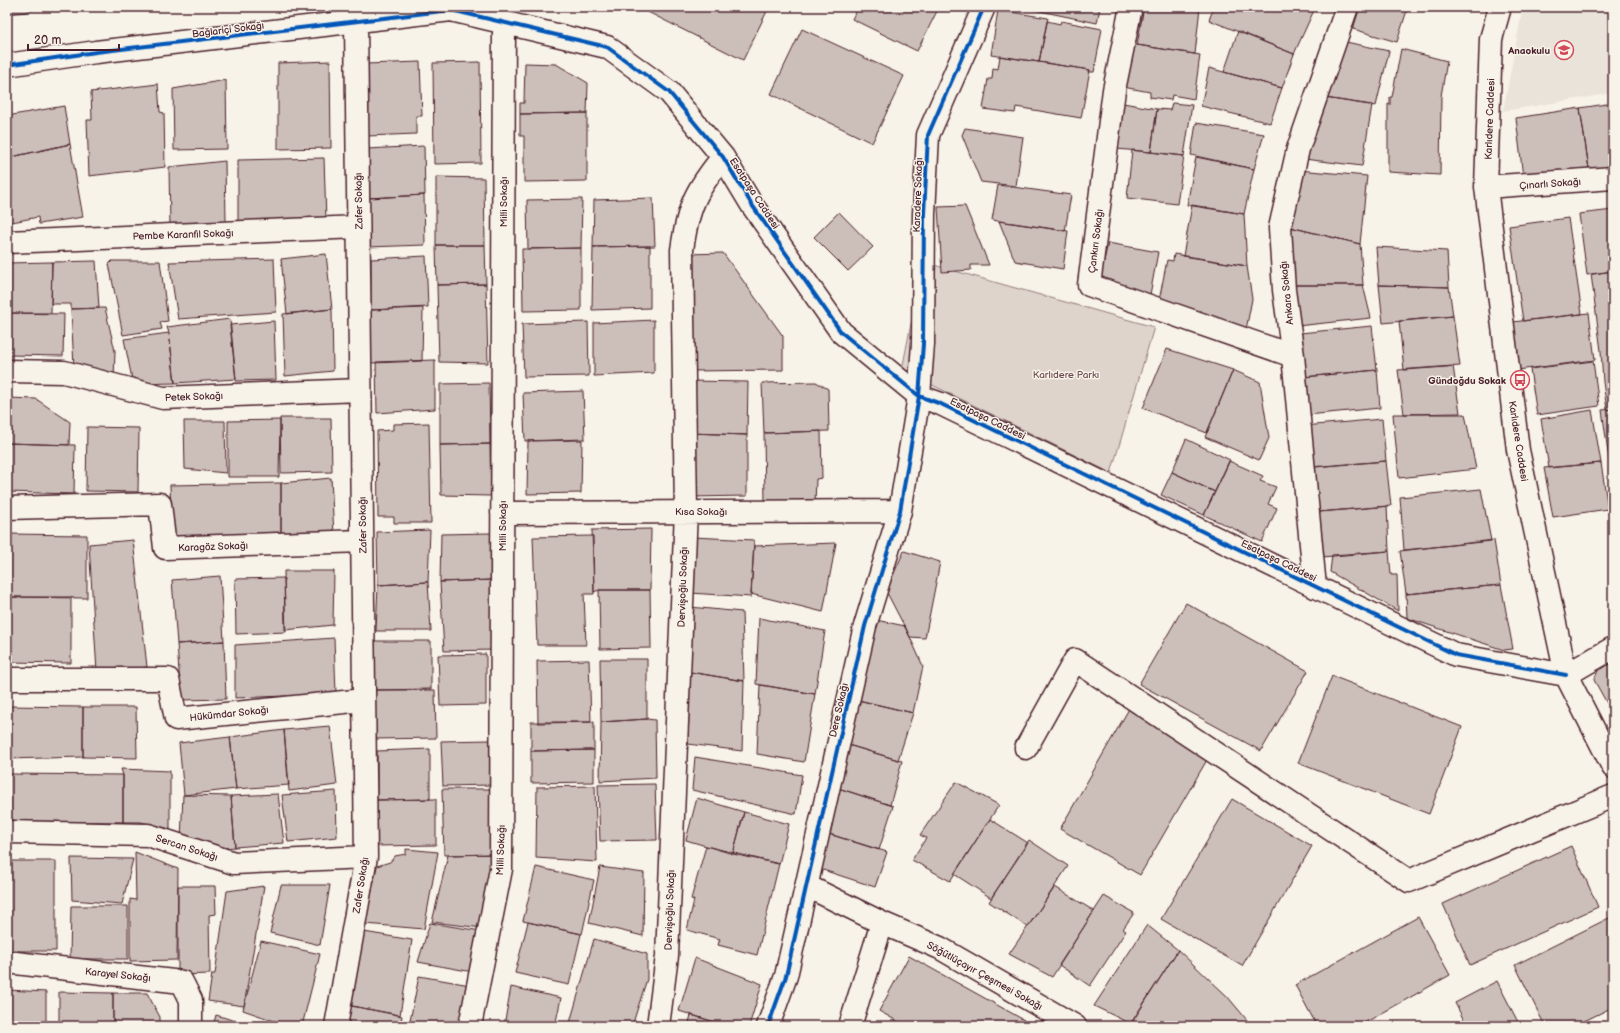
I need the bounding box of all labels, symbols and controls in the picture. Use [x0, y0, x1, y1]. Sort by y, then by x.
street label: Bağlariçi Sokağı [191, 20, 265, 40]
scale bar [28, 26, 119, 52]
text: 20 m [34, 33, 61, 48]
school or university icon: Anaokulu [1553, 39, 1575, 61]
place label: Anaokulu [1507, 45, 1550, 57]
street label: Karlıdere Caddesi [1483, 78, 1497, 160]
street label: Esatpaşa Caddesi [727, 156, 782, 231]
street label: Karadere Sokağı [911, 157, 925, 233]
street label: Zafer Sokağı [353, 172, 366, 230]
street label: Çınarlı Sokağı [1519, 176, 1581, 192]
street label: Milli Sokağı [498, 177, 510, 227]
street label: Çankırı Sokağı [1086, 208, 1106, 274]
street label: Pembe Karanfil Sokağı [132, 227, 234, 243]
street label: Ankara Sokağı [1278, 260, 1296, 325]
park label: Karlıdere Parkı [1033, 369, 1099, 381]
bus stop icon: Gündoğdu Sokak [1509, 369, 1531, 391]
place label: Gündoğdu Sokak [1428, 375, 1507, 387]
street label: Petek Sokağı [165, 390, 223, 404]
street label: Esatpaşa Caddesi [948, 395, 1027, 442]
street label: Karlıdere Caddesi [1506, 400, 1530, 482]
street label: Zafer Sokağı [357, 496, 370, 554]
street label: Milli Sokağı [497, 501, 509, 551]
street label: Kısa Sokağı [675, 506, 727, 518]
street label: Esatpaşa Caddesi [1239, 537, 1318, 584]
street label: Karagöz Sokağı [178, 540, 248, 554]
street label: Dervişoğlu Sokağı [676, 546, 690, 628]
street label: Dere Sokağı [827, 682, 851, 738]
street label: Hükümdar Sokağı [189, 704, 269, 724]
street label: Milli Sokağı [494, 825, 508, 875]
street label: Sercan Sokağı [154, 832, 219, 864]
street label: Zafer Sokağı [350, 856, 371, 915]
street label: Dervişoğlu Sokağı [663, 869, 677, 951]
street label: Söğütlüçayır Çeşmesi Sokağı [925, 939, 1044, 1013]
street label: Karayel Sokağı [84, 966, 151, 984]

